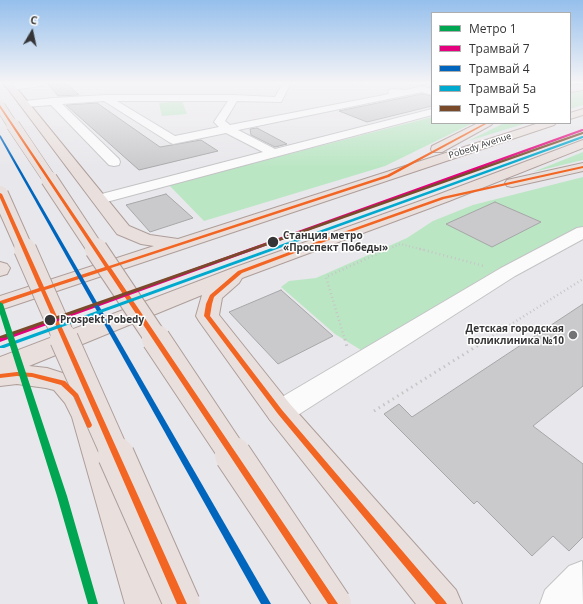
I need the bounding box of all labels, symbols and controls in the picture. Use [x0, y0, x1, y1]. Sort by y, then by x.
north arrow [12, 12, 52, 52]
text: С [29, 12, 39, 28]
legend [431, 12, 571, 124]
text: Метро 1 [469, 20, 517, 37]
text: Трамвай 7 [469, 40, 530, 57]
text: Трамвай 4 [469, 60, 530, 77]
text: Трамвай 5а [469, 80, 536, 97]
text: Трамвай 5 [469, 100, 530, 117]
street label: Pobedy Avenue [447, 131, 513, 161]
place label: Станция метро «Проспект Победы» [283, 230, 388, 254]
marker: Станция метро «Проспект Победы» [266, 235, 280, 249]
marker: Prospekt Pobedy [43, 313, 57, 327]
place label: Prospekt Pobedy [60, 314, 144, 326]
place label: Детская городская поликлиника №10 [466, 323, 564, 346]
marker: Детская городская поликлиника №10 [567, 329, 579, 341]

